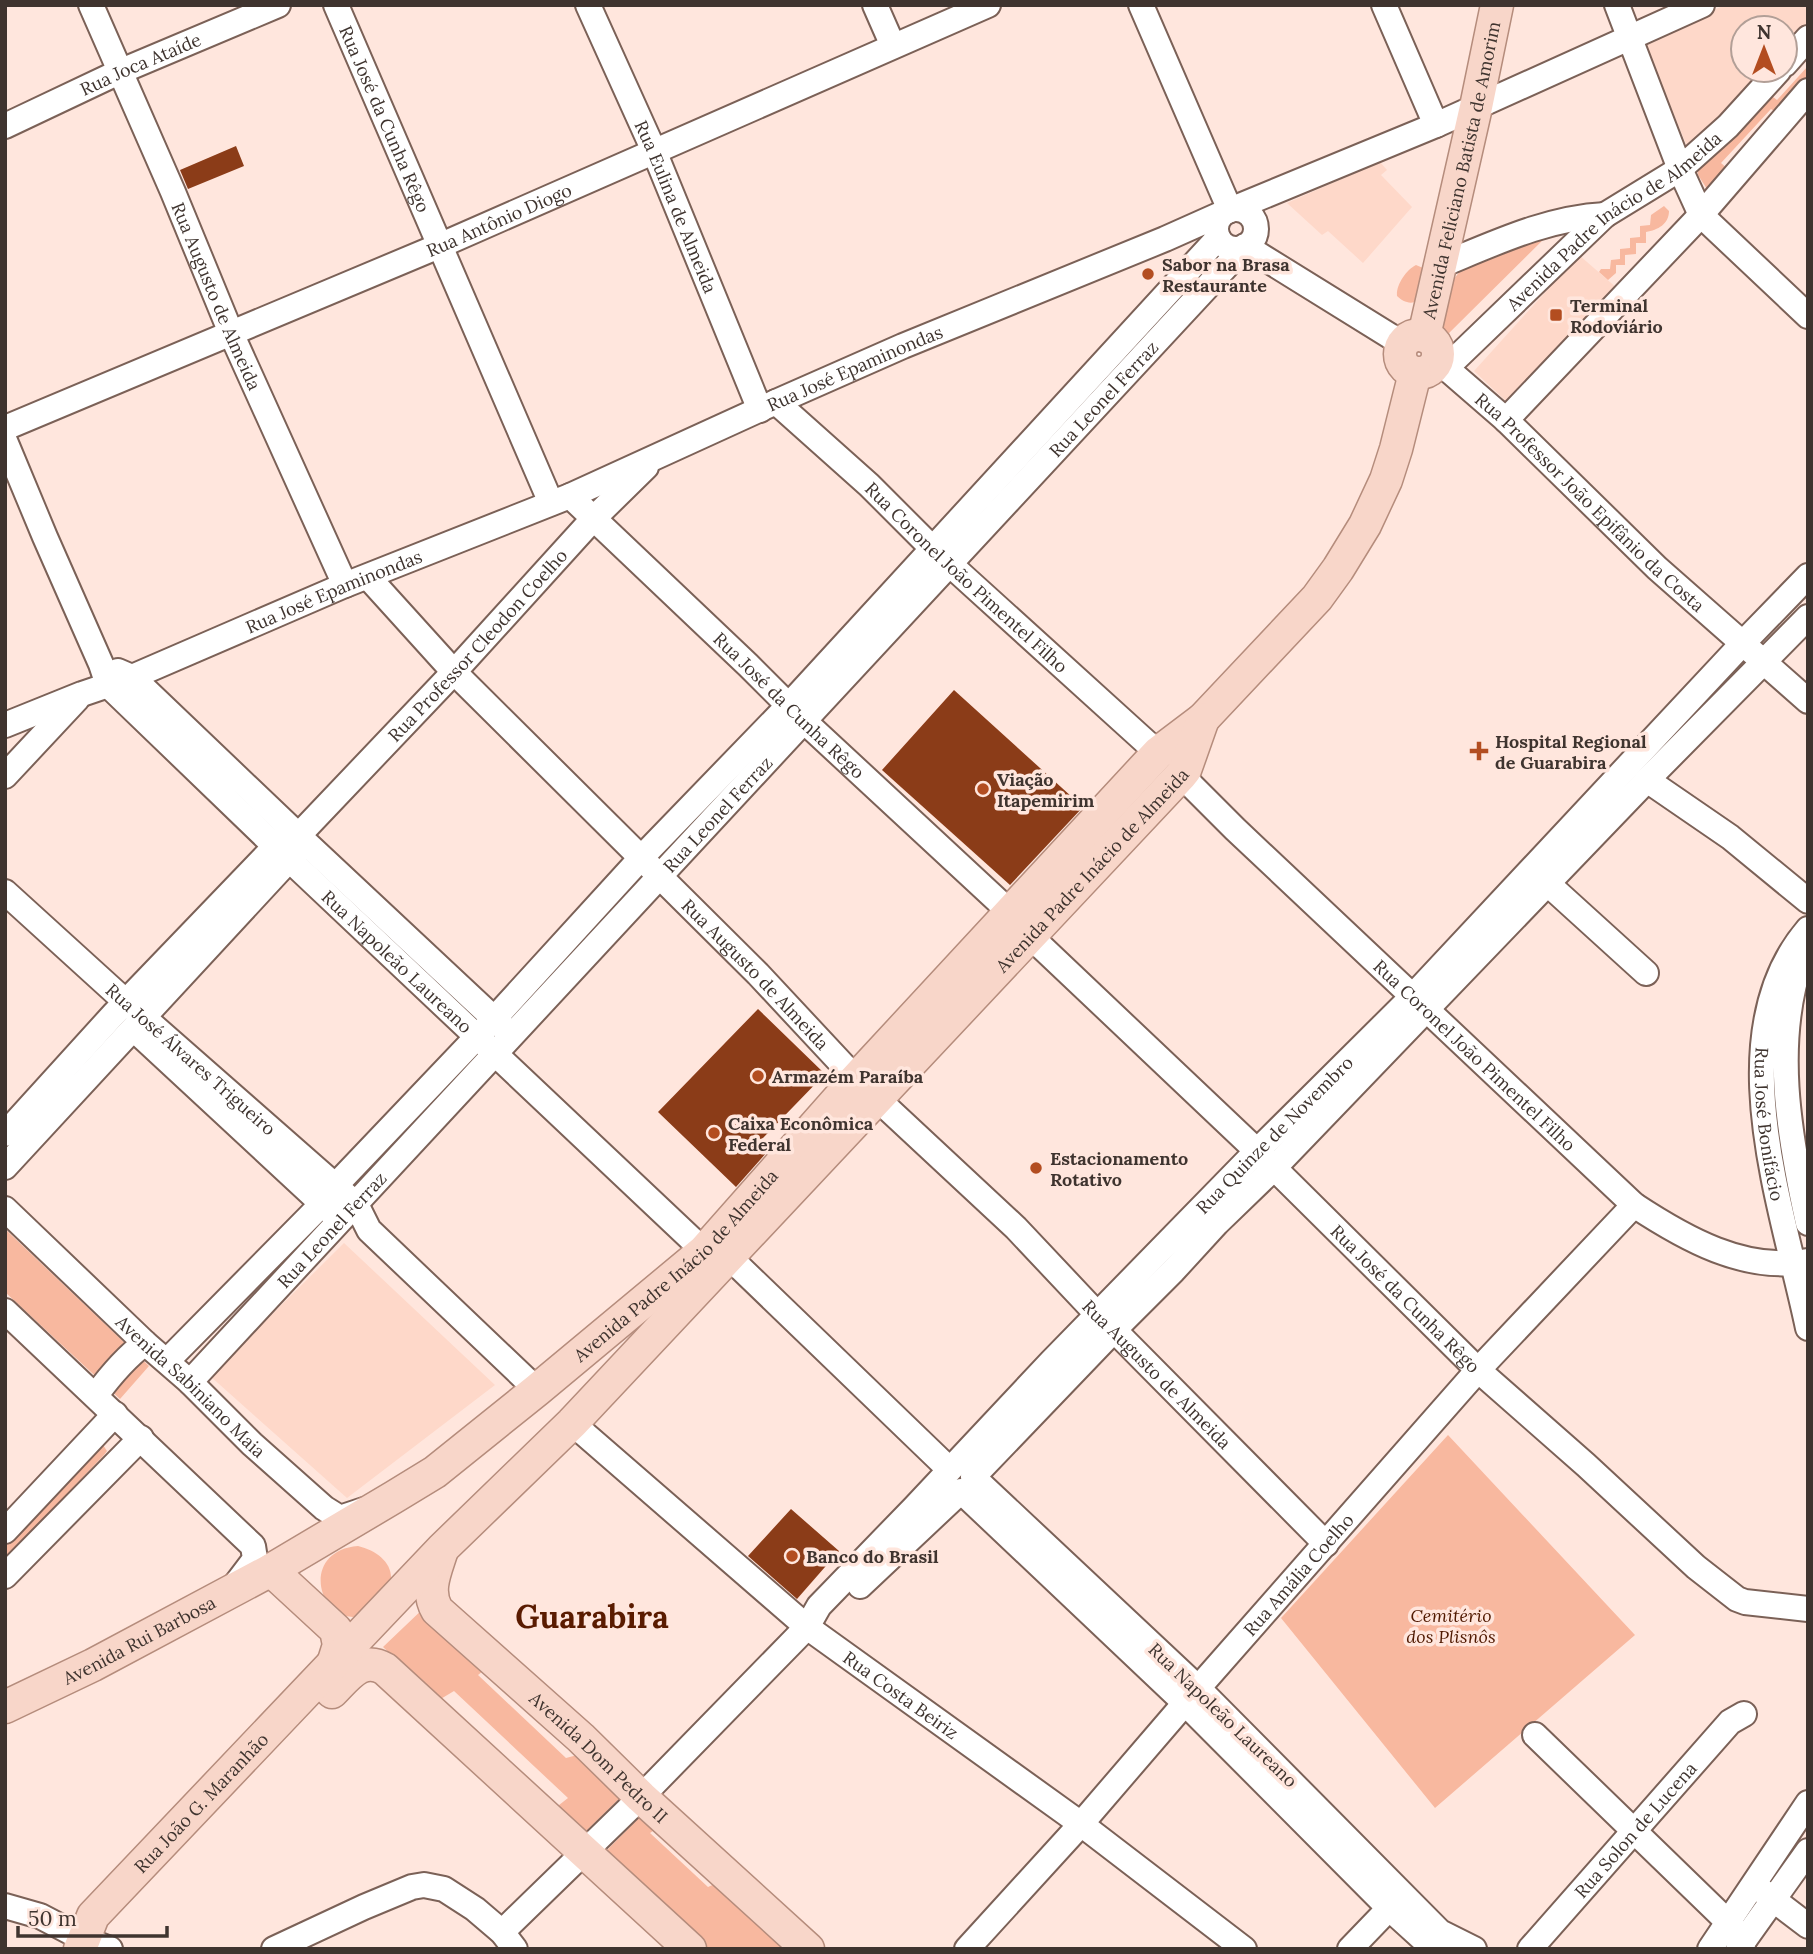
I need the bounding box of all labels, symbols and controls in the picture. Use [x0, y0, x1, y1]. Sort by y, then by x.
north arrow [1729, 14, 1799, 84]
street label: Avenida Feliciano Batista de Amorim [1417, 19, 1505, 322]
text: N [1757, 20, 1772, 44]
street label: Rua José da Cunha Rêgo [335, 22, 436, 216]
street label: Rua Joca Ataíde [76, 27, 205, 100]
street label: Rua Eulina de Almeida [630, 116, 722, 296]
street label: Avenida Padre Inácio de Almeida [1501, 126, 1726, 316]
street label: Rua Antônio Diogo [423, 178, 575, 262]
street label: Rua Augusto de Almeida [167, 199, 267, 394]
place label: Sabor na Brasa Restaurante [1162, 253, 1290, 297]
marker: Sabor na Brasa Restaurante [1140, 266, 1156, 282]
place label: Terminal Rodoviário [1570, 294, 1663, 338]
marker: Terminal Rodoviário [1548, 307, 1564, 323]
street label: Rua José Epaminondas [763, 320, 946, 416]
street label: Rua Leonel Ferraz [1044, 336, 1163, 462]
street label: Rua Professor João Epifânio da Costa [1471, 387, 1710, 616]
street label: Rua Coronel João Pimentel Filho [861, 477, 1073, 677]
street label: Rua José Epaminondas [242, 544, 425, 638]
street label: Rua Professor Cleodon Coelho [383, 544, 572, 746]
street label: Rua José da Cunha Rêgo [709, 627, 870, 783]
place label: Hospital Regional de Guarabira [1495, 730, 1647, 774]
marker: Hospital Regional de Guarabira [1469, 741, 1489, 761]
street label: Rua Leonel Ferraz [658, 751, 777, 877]
street label: Avenida Padre Inácio de Almeida [990, 763, 1194, 978]
place label: Viação Itapemirim [997, 768, 1095, 812]
marker: Viação Itapemirim [975, 781, 991, 797]
street label: Rua Napoleão Laureano [317, 885, 477, 1038]
street label: Rua Augusto de Almeida [677, 894, 834, 1054]
street label: Rua Coronel João Pimentel Filho [1369, 954, 1581, 1156]
street label: Rua José Álvares Trigueiro [101, 978, 281, 1140]
street label: Rua José Bonifácio [1750, 1047, 1789, 1203]
street label: Rua Quinze de Novembro [1191, 1051, 1358, 1218]
place label: Armazém Paraíba [772, 1065, 924, 1088]
marker: Armazém Paraíba [750, 1068, 766, 1084]
place label: Caixa Econômica Federal [728, 1112, 874, 1156]
marker: Caixa Econômica Federal [706, 1125, 722, 1141]
place label: Estacionamento Rotativo [1050, 1147, 1188, 1191]
marker: Estacionamento Rotativo [1028, 1160, 1044, 1176]
street label: Avenida Padre Inácio de Almeida [568, 1164, 782, 1367]
street label: Rua Leonel Ferraz [272, 1167, 391, 1293]
street label: Rua José da Cunha Rêgo [1326, 1219, 1485, 1377]
street label: Rua Augusto de Almeida [1078, 1294, 1237, 1454]
street label: Avenida Sabiniano Maia [111, 1310, 271, 1462]
street label: Rua Amália Coelho [1238, 1508, 1358, 1641]
place label: Banco do Brasil [806, 1545, 939, 1568]
marker: Banco do Brasil [784, 1548, 800, 1564]
street label: Avenida Rui Barbosa [58, 1590, 219, 1690]
district label: Guarabira [515, 1596, 669, 1637]
park label: Cemitério dos Plisnôs [1406, 1604, 1496, 1648]
street label: Rua Napoleão Laureano [1144, 1638, 1302, 1792]
street label: Rua Costa Beiriz [839, 1645, 963, 1744]
street label: Avenida Dom Pedro II [524, 1686, 673, 1828]
street label: Rua João G. Maranhão [129, 1728, 273, 1877]
street label: Rua Solon de Lucena [1569, 1757, 1701, 1903]
scale bar [18, 1895, 166, 1939]
text: 50 m [28, 1905, 77, 1932]

